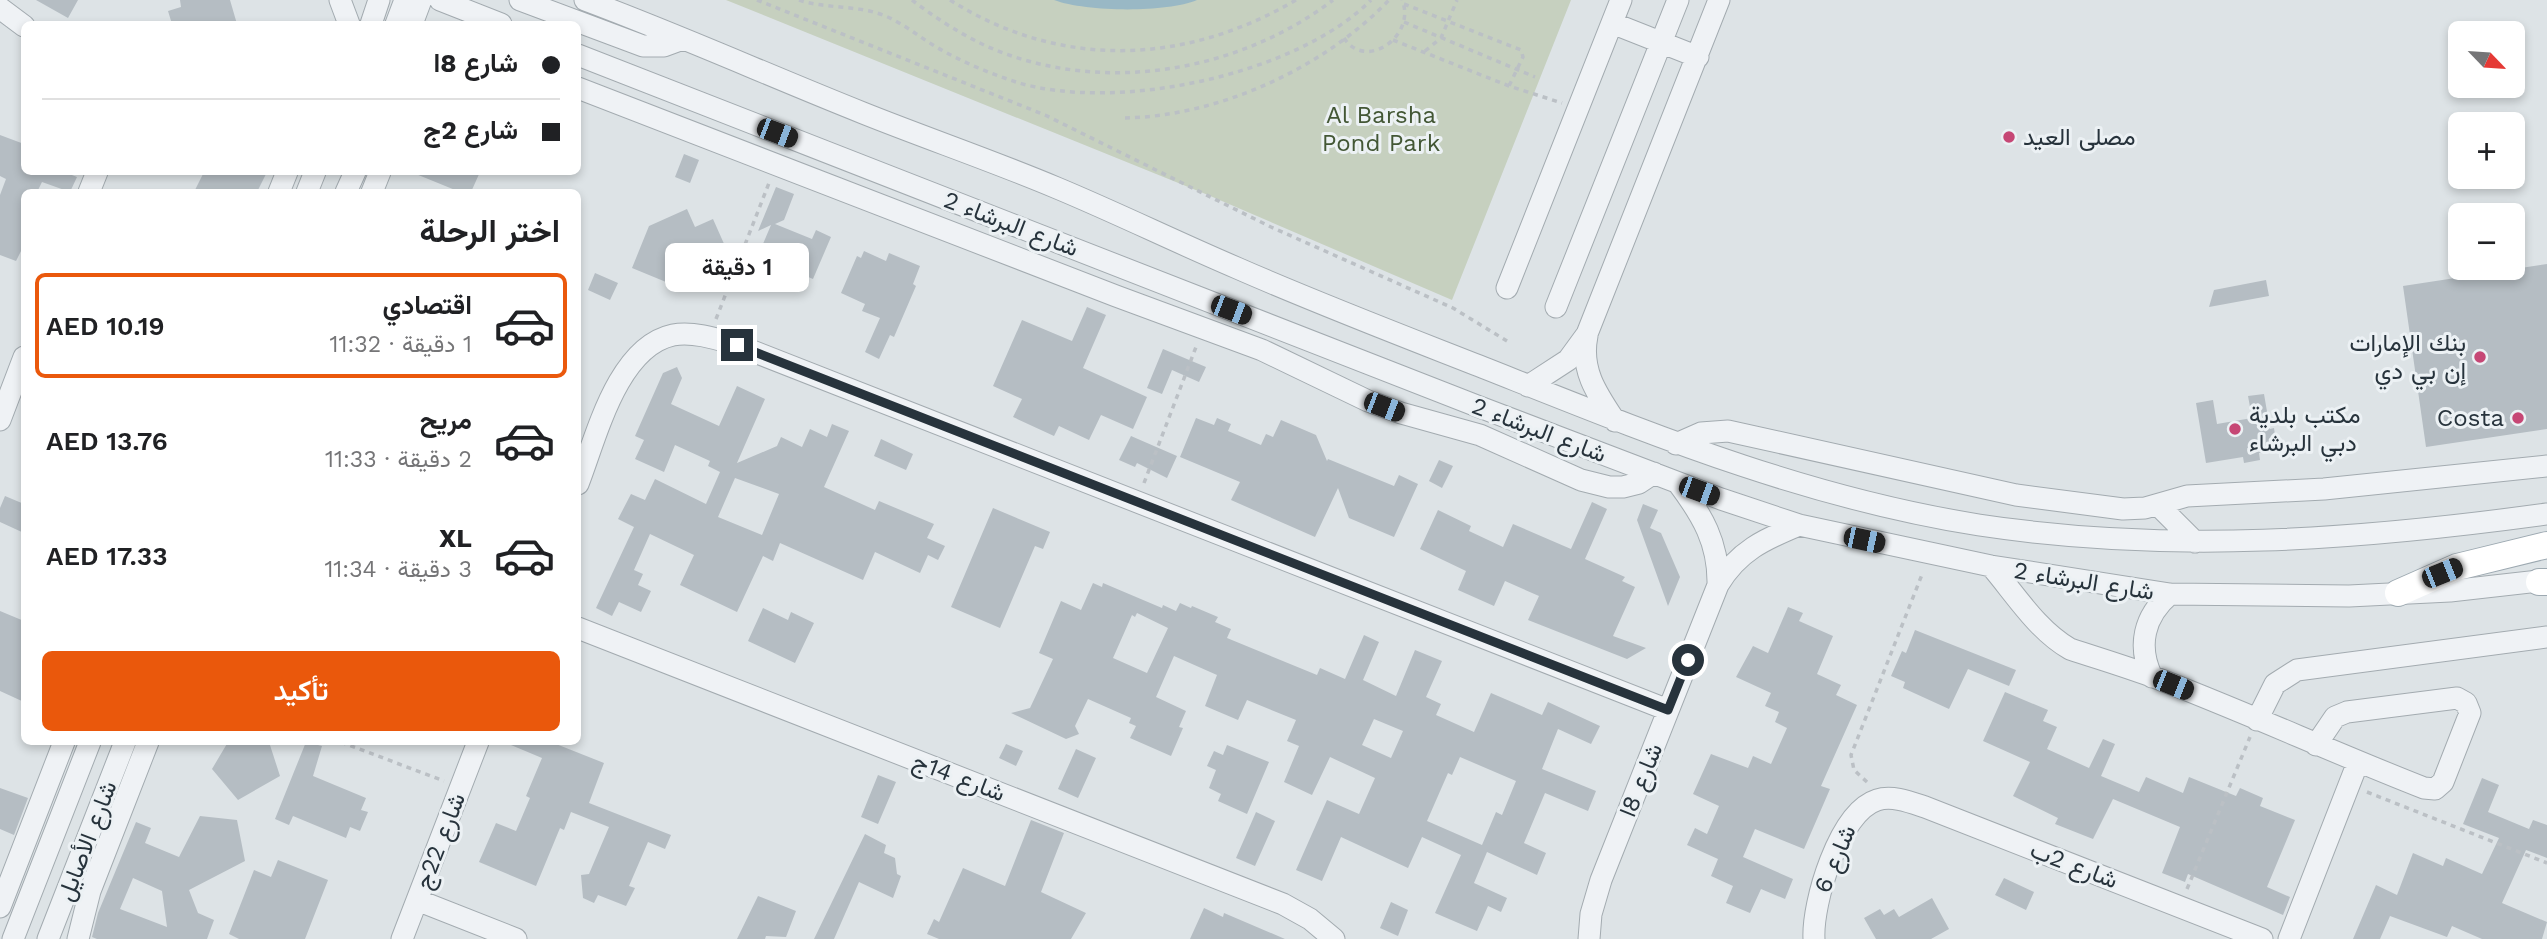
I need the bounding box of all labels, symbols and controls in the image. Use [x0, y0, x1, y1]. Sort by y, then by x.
north arrow [2448, 21, 2525, 98]
map controls [2448, 21, 2525, 280]
text: شارع 8ا [434, 48, 518, 78]
park label: Al Barsha Pond Park [1322, 101, 1441, 157]
button: + [2448, 112, 2525, 189]
text: شارع 2ج [423, 115, 518, 145]
car [754, 116, 801, 150]
place label: مصلى العيد [2023, 123, 2136, 151]
marker: مصلى العيد [2001, 129, 2017, 145]
street label: شارع البرشاء 2 [939, 186, 1082, 264]
button: − [2448, 203, 2525, 280]
text: اختر الرحلة [420, 212, 560, 250]
callout: 1 دقيقة [665, 244, 809, 292]
text: 1 دقيقة [702, 254, 772, 281]
text: اقتصادي [383, 290, 472, 320]
car [1208, 293, 1255, 327]
icon: car [493, 294, 556, 357]
text: AED 10.19 [46, 311, 165, 341]
route end [721, 329, 753, 361]
place label: بنك الإمارات إن بي دي [2349, 329, 2466, 390]
text: 1 دقيقة · 11:32 [329, 331, 472, 358]
marker: بنك الإمارات إن بي دي [2472, 349, 2488, 365]
car [1361, 390, 1408, 424]
street label: شارع البرشاء 2 [1467, 392, 1610, 470]
place label: مكتب بلدية دبي البرشاء [2249, 401, 2361, 462]
place label: Costa [2437, 404, 2504, 432]
text: مريح [420, 405, 472, 435]
icon: car [493, 409, 556, 472]
marker: Costa [2510, 410, 2526, 426]
marker: مكتب بلدية دبي البرشاء [2227, 421, 2243, 437]
text: AED 13.76 [46, 426, 168, 456]
text: 2 دقيقة · 11:33 [325, 446, 472, 473]
car [1676, 474, 1723, 508]
text: XL [439, 523, 472, 553]
icon: car [493, 524, 556, 587]
car [1842, 525, 1887, 555]
text: AED 17.33 [46, 541, 167, 571]
car [2419, 555, 2466, 591]
text: 3 دقيقة · 11:34 [324, 556, 472, 583]
street label: شارع البرشاء 2 [2011, 556, 2156, 608]
route start [1672, 644, 1704, 676]
button: تأكيد [42, 651, 560, 731]
car [2150, 667, 2197, 703]
street label: شارع 8ا [1614, 739, 1670, 822]
street label: شارع 14ج [908, 747, 1009, 809]
street label: شارع الأصايل [51, 777, 125, 906]
street label: شارع 22ج [409, 789, 473, 894]
street label: شارع 6 [1808, 821, 1864, 898]
street label: شارع 2ب [2026, 836, 2122, 896]

